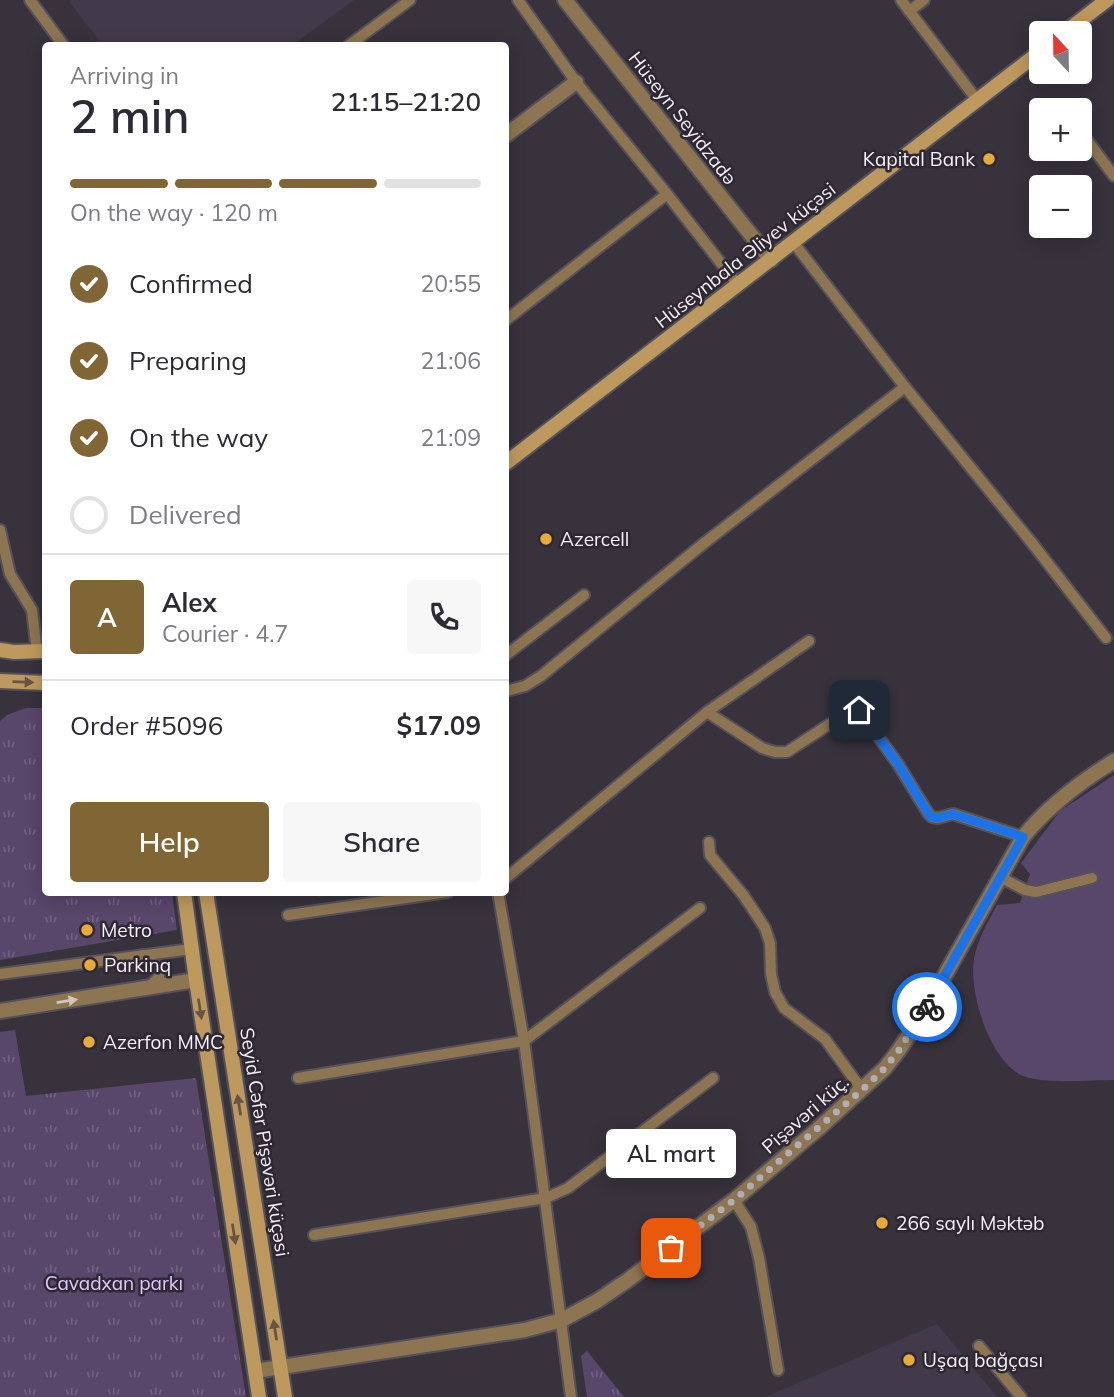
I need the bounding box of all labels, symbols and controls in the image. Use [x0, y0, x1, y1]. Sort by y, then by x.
north arrow [1029, 21, 1092, 84]
map controls [1029, 21, 1092, 238]
street label: Hüseyn Seyidzadə [624, 47, 742, 189]
text: Arriving in [70, 61, 179, 90]
text: 21:15–21:20 [331, 85, 481, 118]
text: 2 min [70, 87, 189, 145]
button: + [1029, 98, 1092, 161]
place label: Kapital Bank [863, 147, 975, 171]
marker: Kapital Bank [981, 151, 997, 167]
button: − [1029, 175, 1092, 238]
street label: Hüseynbala Əliyev küçəsi [650, 177, 840, 333]
text: On the way · 120 m [70, 198, 278, 227]
icon: check [70, 265, 108, 303]
text: Confirmed [129, 267, 253, 300]
text: 20:55 [421, 269, 481, 298]
icon: check [70, 342, 108, 380]
text: Preparing [129, 344, 247, 377]
text: 21:06 [421, 346, 481, 375]
icon: check [70, 419, 108, 457]
text: On the way [129, 421, 268, 454]
text: 21:09 [421, 423, 481, 452]
text: Delivered [129, 498, 242, 531]
place label: Azercell [560, 527, 629, 551]
marker: Azercell [538, 531, 554, 547]
button: phone [407, 580, 481, 654]
text: Alex [162, 586, 217, 619]
text: A [97, 601, 117, 634]
text: Courier · 4.7 [162, 619, 288, 648]
one-way arrow [12, 677, 34, 688]
pin [829, 680, 889, 740]
icon: home [840, 691, 878, 729]
text: Order #5096 [70, 709, 223, 742]
text: $17.09 [397, 709, 481, 742]
button: Help [70, 802, 269, 882]
button: Share [283, 802, 481, 882]
place label: Metro [101, 918, 152, 942]
marker: Metro [79, 922, 95, 938]
place label: Parkinq [104, 953, 171, 977]
marker: Parkinq [82, 957, 98, 973]
courier [892, 972, 962, 1042]
icon: bike [908, 988, 946, 1026]
one-way arrow [57, 995, 79, 1006]
one-way arrow [195, 998, 206, 1020]
street label: Seyid Cəfər Pişəvəri küçəsi [235, 1026, 295, 1258]
place label: Azerfon MMC [103, 1030, 223, 1054]
marker: Azerfon MMC [81, 1034, 97, 1050]
street label: Pişəvəri küç. [756, 1070, 854, 1158]
one-way arrow [233, 1094, 244, 1116]
callout: AL mart [606, 1129, 736, 1178]
text: AL mart [627, 1139, 715, 1168]
place label: 266 saylı Məktəb [896, 1211, 1044, 1235]
marker: 266 saylı Məktəb [874, 1215, 890, 1231]
pin [641, 1218, 701, 1278]
one-way arrow [229, 1223, 240, 1245]
icon: bag [652, 1229, 690, 1267]
park label: Cavadxan parkı [45, 1271, 183, 1295]
one-way arrow [269, 1318, 280, 1340]
place label: Uşaq bağçası [923, 1348, 1043, 1372]
marker: Uşaq bağçası [901, 1352, 917, 1368]

